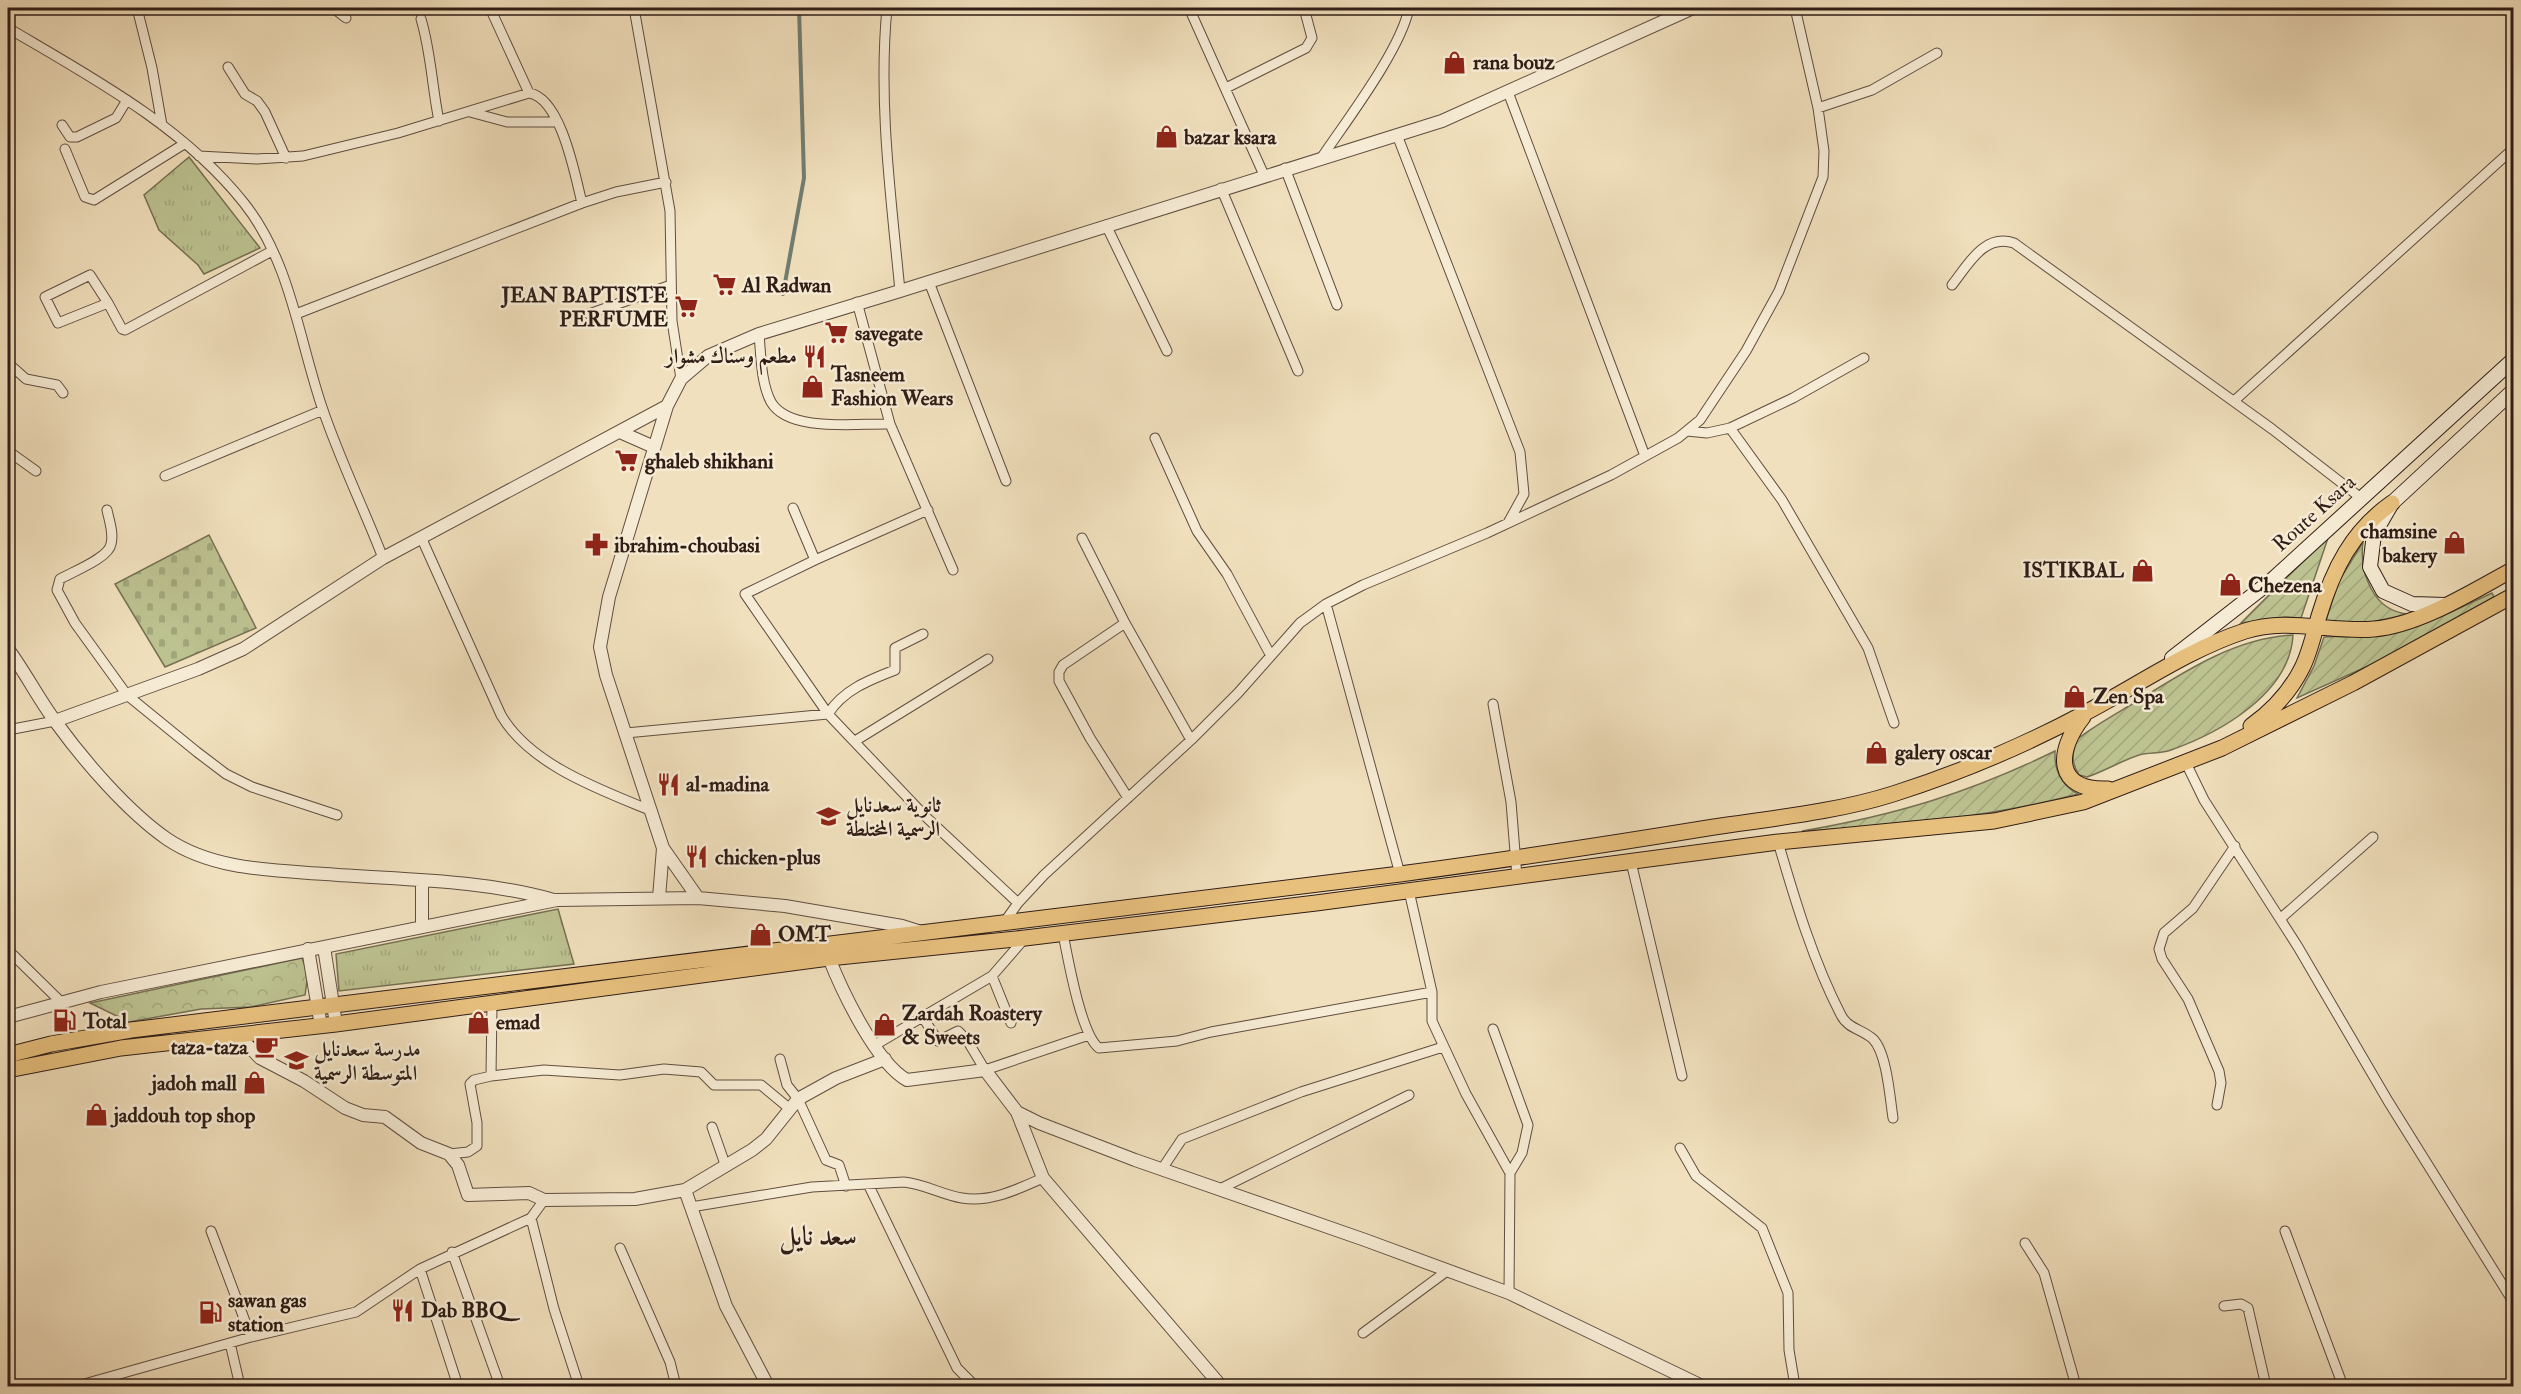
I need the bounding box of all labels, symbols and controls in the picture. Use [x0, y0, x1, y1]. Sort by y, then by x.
shop icon: rana bouz [1442, 49, 1468, 75]
place label: rana bouz [1472, 49, 1556, 76]
shop icon: bazar ksara [1153, 124, 1179, 150]
place label: bazar ksara [1183, 124, 1278, 151]
supermarket icon: Al Radwan [711, 272, 737, 298]
place label: Al Radwan [741, 272, 832, 299]
place label: JEAN BAPTISTE PERFUME [500, 282, 668, 333]
supermarket icon: JEAN BAPTISTE PERFUME [673, 294, 699, 320]
supermarket icon: savegate [824, 320, 850, 346]
place label: savegate [855, 320, 923, 347]
place label: مطعم وسناك مشوار [663, 343, 797, 375]
restaurant icon: مطعم وسناك مشوار [802, 343, 828, 369]
place label: Tasneem Fashion Wears [830, 361, 953, 412]
shop icon: Tasneem Fashion Wears [800, 373, 826, 399]
supermarket icon: ghaleb shikhani [614, 448, 640, 474]
place label: ghaleb shikhani [644, 448, 774, 475]
street label: Route Ksara [2267, 469, 2362, 558]
place label: chamsine bakery [2360, 518, 2438, 569]
shop icon: chamsine bakery [2442, 530, 2468, 556]
pharmacy icon: ibrahim-choubasi [583, 532, 609, 558]
place label: ibrahim-choubasi [613, 532, 760, 559]
place label: ISTIKBAL [2023, 557, 2125, 584]
shop icon: ISTIKBAL [2129, 557, 2155, 583]
shop icon: Chezena [2217, 572, 2243, 598]
place label: Chezena [2248, 572, 2323, 599]
shop icon: Zen Spa [2062, 683, 2088, 709]
place label: Zen Spa [2093, 683, 2165, 710]
shop icon: galery oscar [1864, 739, 1890, 765]
place label: galery oscar [1894, 739, 1993, 766]
restaurant icon: al-madina [655, 771, 681, 797]
place label: al-madina [686, 771, 771, 798]
place label: ثانوية سعدنايل الرسمية المختلطة [846, 792, 942, 843]
school or university icon: ثانوية سعدنايل الرسمية المختلطة [815, 804, 841, 830]
restaurant icon: chicken-plus [684, 844, 710, 870]
place label: chicken-plus [715, 844, 821, 871]
shop icon: OMT [747, 921, 773, 947]
place label: OMT [778, 921, 831, 948]
place label: Zardah Roastery & Sweets [902, 1000, 1043, 1051]
fuel station icon: Total [52, 1008, 78, 1034]
place label: Total [82, 1008, 127, 1035]
shop icon: emad [465, 1009, 491, 1035]
place label: emad [496, 1009, 541, 1036]
shop icon: Zardah Roastery & Sweets [871, 1012, 897, 1038]
place label: taza-taza [171, 1034, 249, 1061]
cafe icon: taza-taza [253, 1034, 279, 1060]
place label: مدرسة سعدنايل المتوسطة الرسمية [314, 1036, 421, 1087]
school or university icon: مدرسة سعدنايل المتوسطة الرسمية [283, 1048, 309, 1074]
place label: jadoh mall [148, 1070, 238, 1097]
shop icon: jadoh mall [242, 1070, 268, 1096]
shop icon: jaddouh top shop [83, 1102, 109, 1128]
place label: jaddouh top shop [110, 1102, 256, 1129]
district label: سعد نايل [779, 1220, 857, 1255]
place label: sawan gas station [228, 1287, 307, 1338]
restaurant icon: Dab BBQ [390, 1297, 416, 1323]
place label: Dab BBQ [421, 1297, 521, 1324]
fuel station icon: sawan gas station [197, 1299, 223, 1325]

